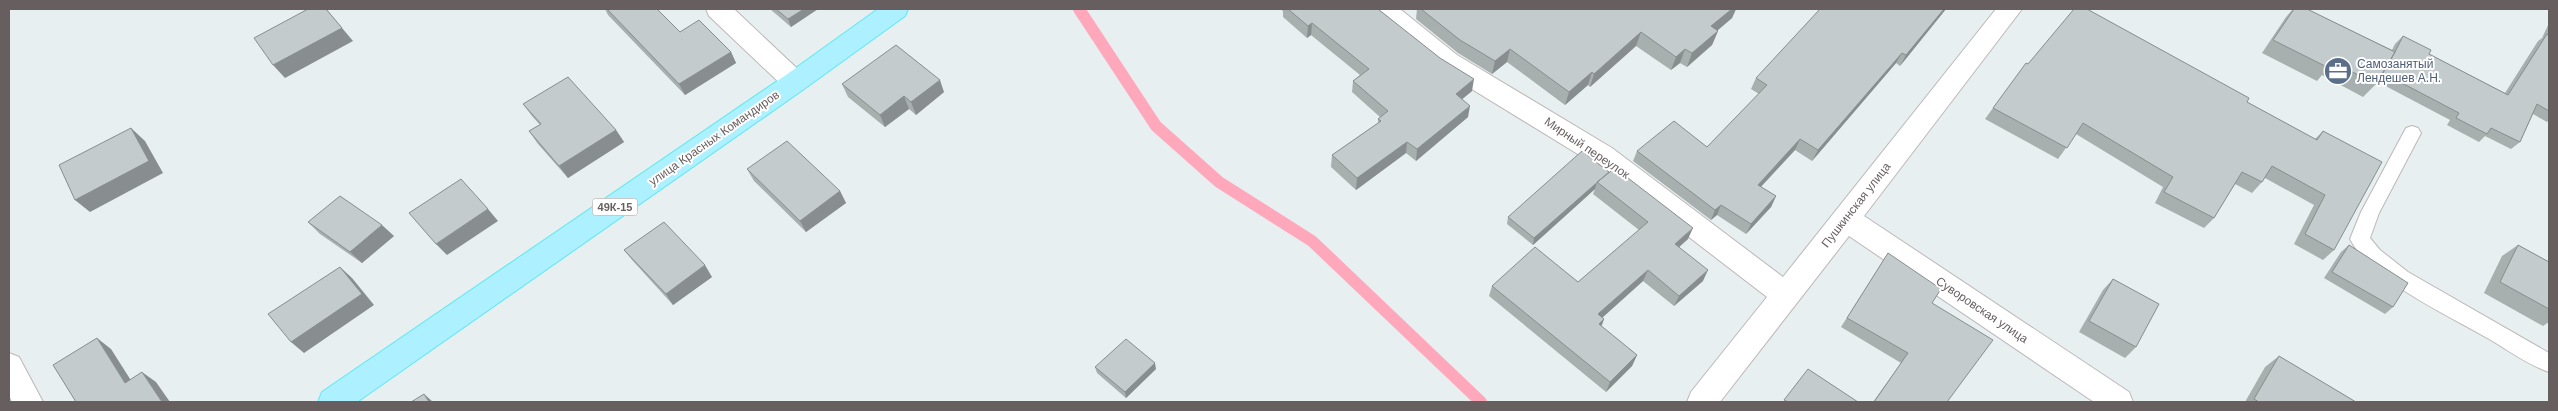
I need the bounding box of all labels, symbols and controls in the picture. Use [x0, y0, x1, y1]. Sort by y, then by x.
office icon: Самозанятый Лендешев А.Н. [2323, 56, 2353, 86]
place label: Самозанятый Лендешев А.Н. [2357, 57, 2441, 85]
street label: улица Красных Командиров [646, 88, 782, 188]
street label: Мирный переулок [1542, 114, 1633, 182]
street label: Пушкинская улица [1819, 160, 1894, 250]
road number: 49К-15 [592, 198, 638, 216]
street label: Суворовская улица [1933, 274, 2031, 346]

